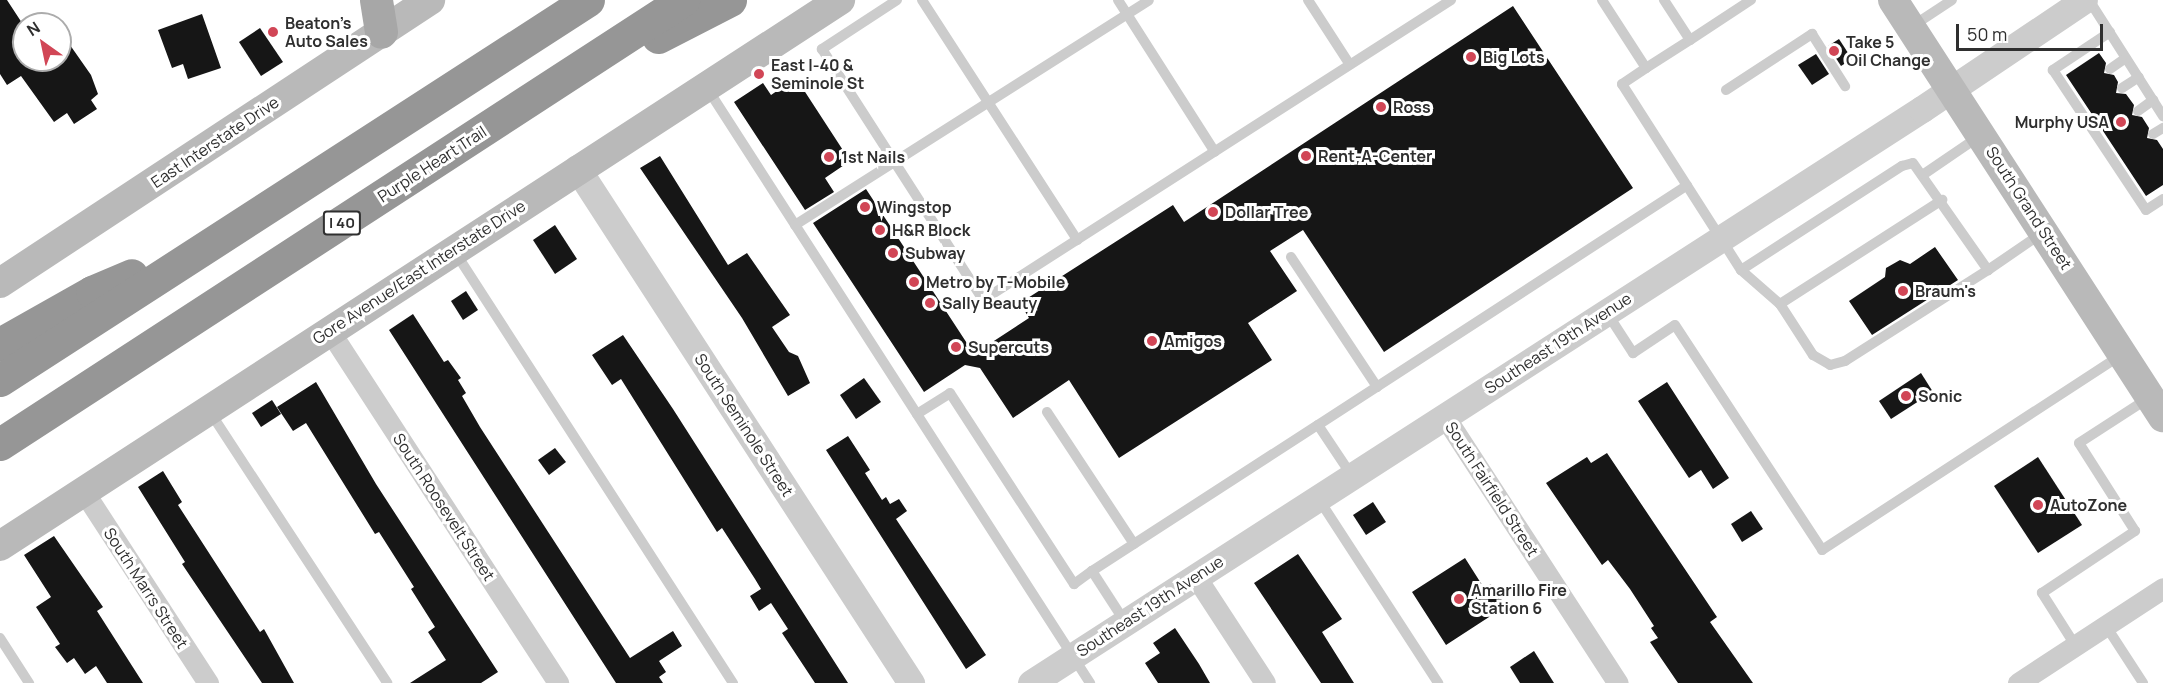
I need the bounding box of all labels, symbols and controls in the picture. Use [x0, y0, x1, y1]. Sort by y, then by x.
north arrow [12, 12, 72, 72]
scale bar [1959, 12, 2106, 50]
place label: Beaton’s Auto Sales [285, 13, 368, 51]
text: N [22, 16, 44, 41]
text: 50 m [1967, 22, 2007, 46]
marker: Beaton’s Auto Sales [266, 25, 280, 39]
place label: Take 5 Oil Change [1846, 32, 1931, 70]
marker: Take 5 Oil Change [1827, 44, 1841, 58]
place label: Big Lots [1483, 47, 1545, 67]
marker: Big Lots [1464, 50, 1478, 64]
place label: East I-40 & Seminole St [771, 55, 864, 93]
marker: East I-40 & Seminole St [752, 67, 766, 81]
street label: East Interstate Drive [148, 92, 282, 192]
place label: Ross [1393, 97, 1431, 117]
marker: Ross [1374, 100, 1388, 114]
place label: Murphy USA [2015, 112, 2109, 132]
marker: Murphy USA [2114, 115, 2128, 129]
street label: Purple Heart Trail [374, 122, 490, 206]
street label: South Grand Street [1982, 143, 2076, 273]
place label: Rent-A-Center [1318, 146, 1432, 166]
place label: 1st Nails [841, 147, 905, 167]
marker: Rent-A-Center [1299, 149, 1313, 163]
marker: 1st Nails [822, 150, 836, 164]
street label: Gore Avenue/East Interstate Drive [309, 196, 529, 348]
place label: Wingstop [877, 197, 952, 217]
marker: Wingstop [858, 200, 872, 214]
place label: Dollar Tree [1225, 202, 1308, 222]
marker: Dollar Tree [1206, 205, 1220, 219]
road number: I 40 [322, 211, 362, 235]
place label: H&R Block [892, 220, 970, 240]
marker: H&R Block [873, 223, 887, 237]
place label: Subway [905, 243, 965, 263]
marker: Subway [886, 246, 900, 260]
place label: Metro by T-Mobile [926, 272, 1065, 292]
marker: Metro by T-Mobile [907, 275, 921, 289]
place label: Braum's [1915, 281, 1976, 301]
marker: Braum's [1896, 284, 1910, 298]
street label: Southeast 19th Avenue [1481, 288, 1635, 398]
place label: Sally Beauty [942, 293, 1037, 313]
marker: Sally Beauty [923, 296, 937, 310]
place label: Amigos [1164, 331, 1222, 351]
marker: Amigos [1145, 334, 1159, 348]
place label: Supercuts [968, 337, 1049, 357]
marker: Supercuts [949, 340, 963, 354]
street label: South Seminole Street [691, 350, 797, 500]
place label: Sonic [1918, 386, 1962, 406]
marker: Sonic [1899, 389, 1913, 403]
street label: South Fairfield Street [1441, 418, 1543, 560]
street label: South Roosevelt Street [389, 430, 499, 584]
place label: AutoZone [2050, 495, 2127, 515]
marker: AutoZone [2031, 498, 2045, 512]
street label: South Marrs Street [100, 524, 192, 652]
street label: Southeast 19th Avenue [1073, 551, 1227, 661]
place label: Amarillo Fire Station 6 [1471, 580, 1567, 618]
marker: Amarillo Fire Station 6 [1452, 592, 1466, 606]

